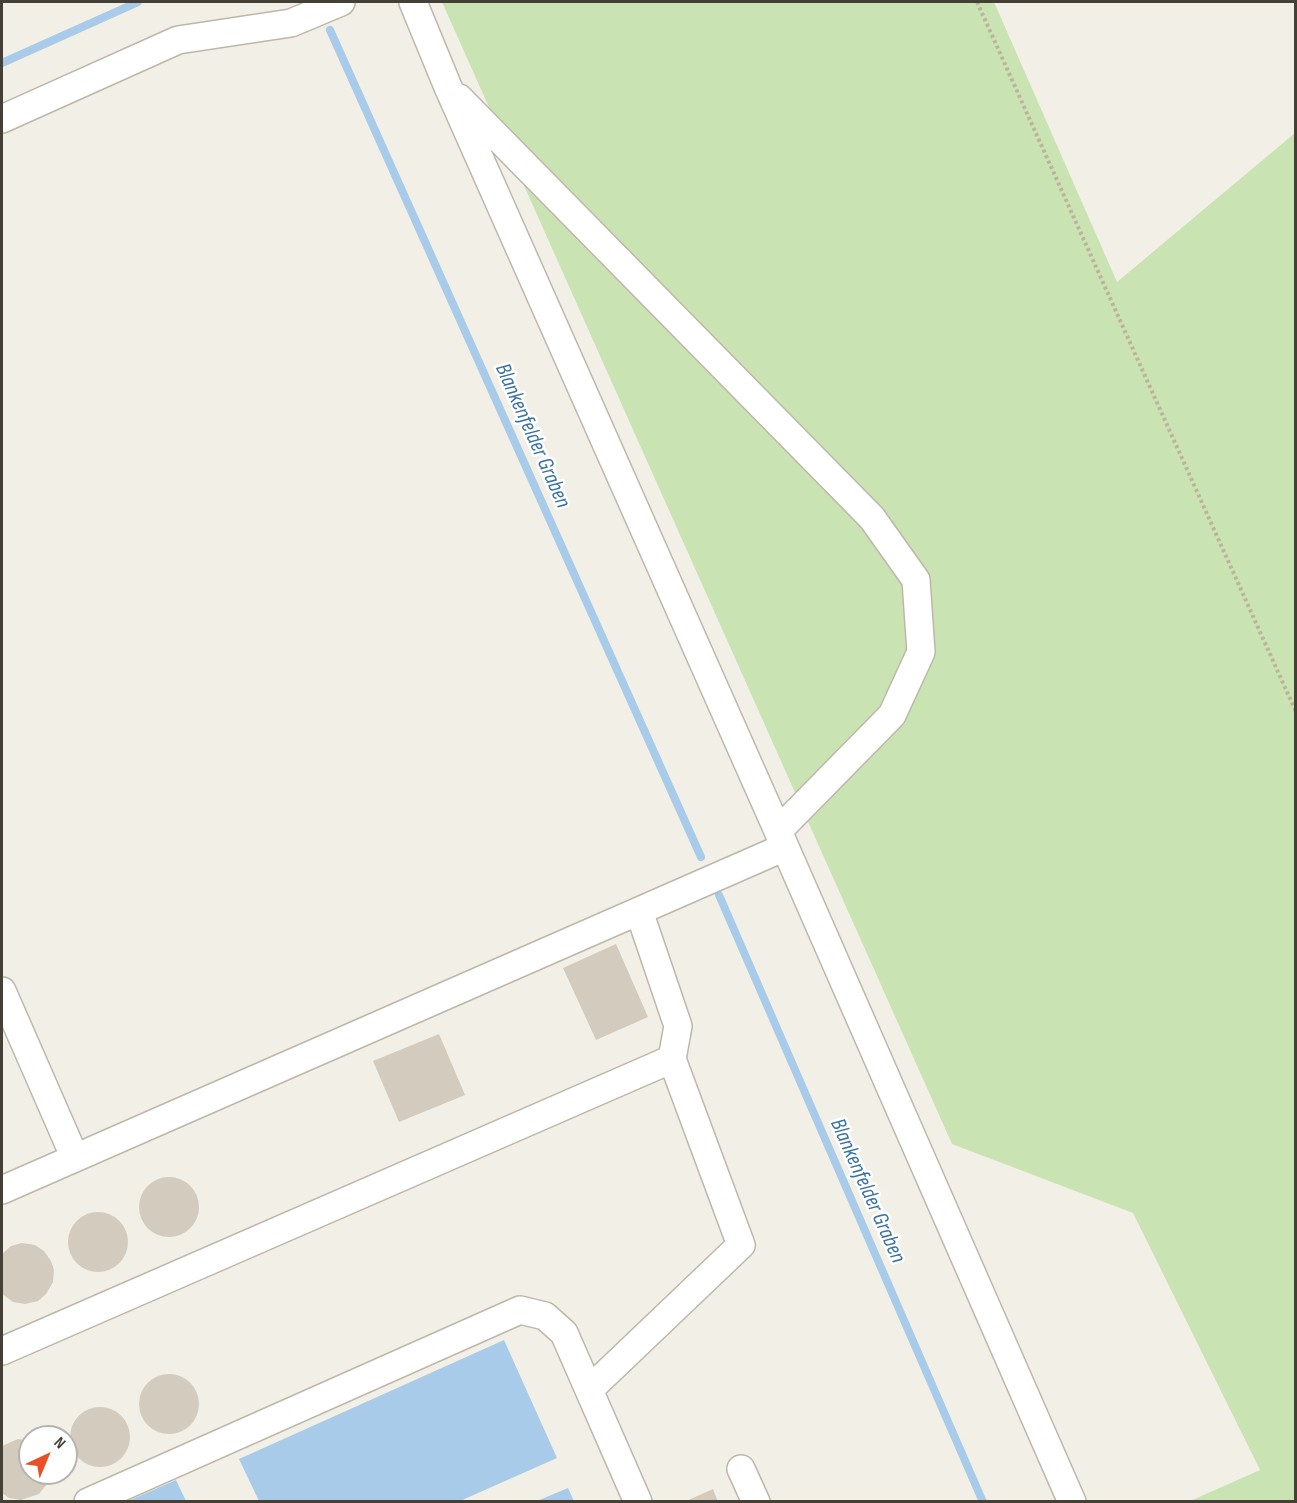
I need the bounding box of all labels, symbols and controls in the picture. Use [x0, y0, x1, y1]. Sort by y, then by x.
water label: Blankenfelder Graben [488, 360, 576, 512]
water label: Blankenfelder Graben [823, 1115, 911, 1267]
north arrow [18, 1425, 78, 1485]
text: N [50, 1433, 69, 1453]

